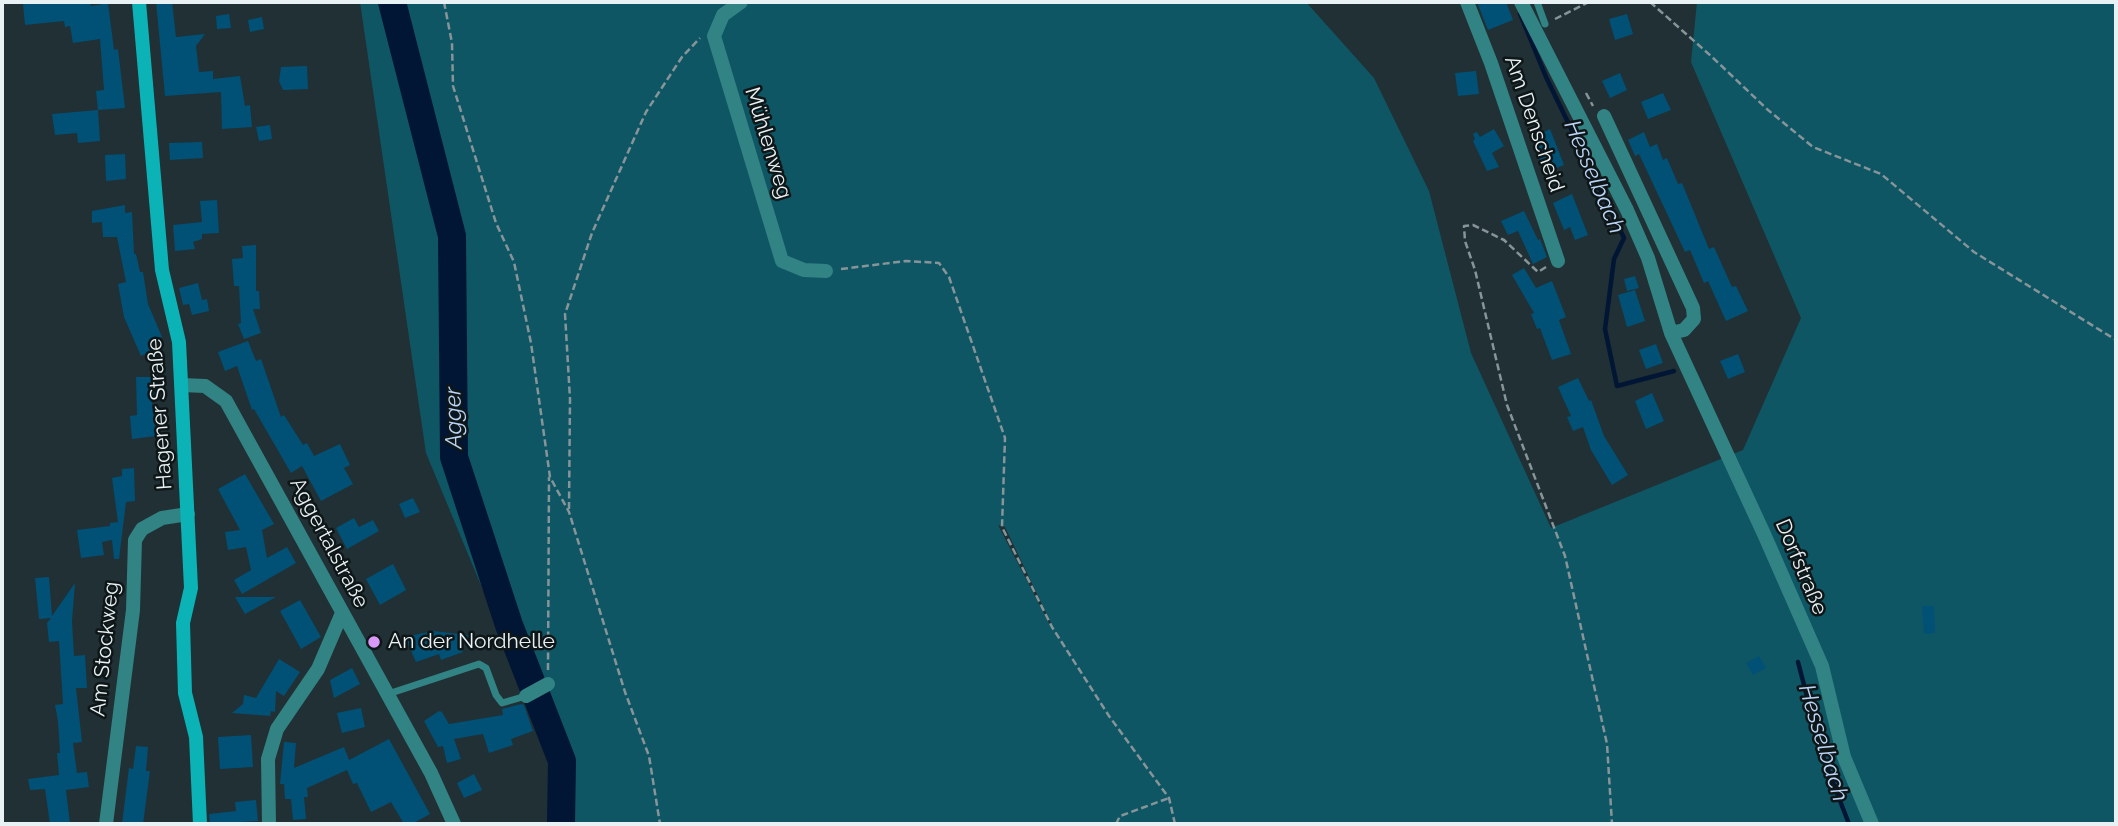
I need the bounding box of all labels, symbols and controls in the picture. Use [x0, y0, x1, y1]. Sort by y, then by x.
street label: Am Denscheid [1499, 53, 1569, 195]
street label: Mühlenweg [739, 84, 797, 202]
water label: Hesselbach [1558, 116, 1630, 238]
street label: Hagener Straße [142, 337, 178, 491]
water label: Agger [440, 387, 468, 449]
street label: Aggertalstraße [284, 474, 374, 612]
street label: Dorfstraße [1770, 515, 1832, 619]
street label: Am Stockweg [85, 580, 125, 718]
place label: An der Nordhelle [388, 629, 555, 655]
marker: An der Nordhelle [366, 634, 382, 650]
water label: Hesselbach [1792, 681, 1854, 805]

